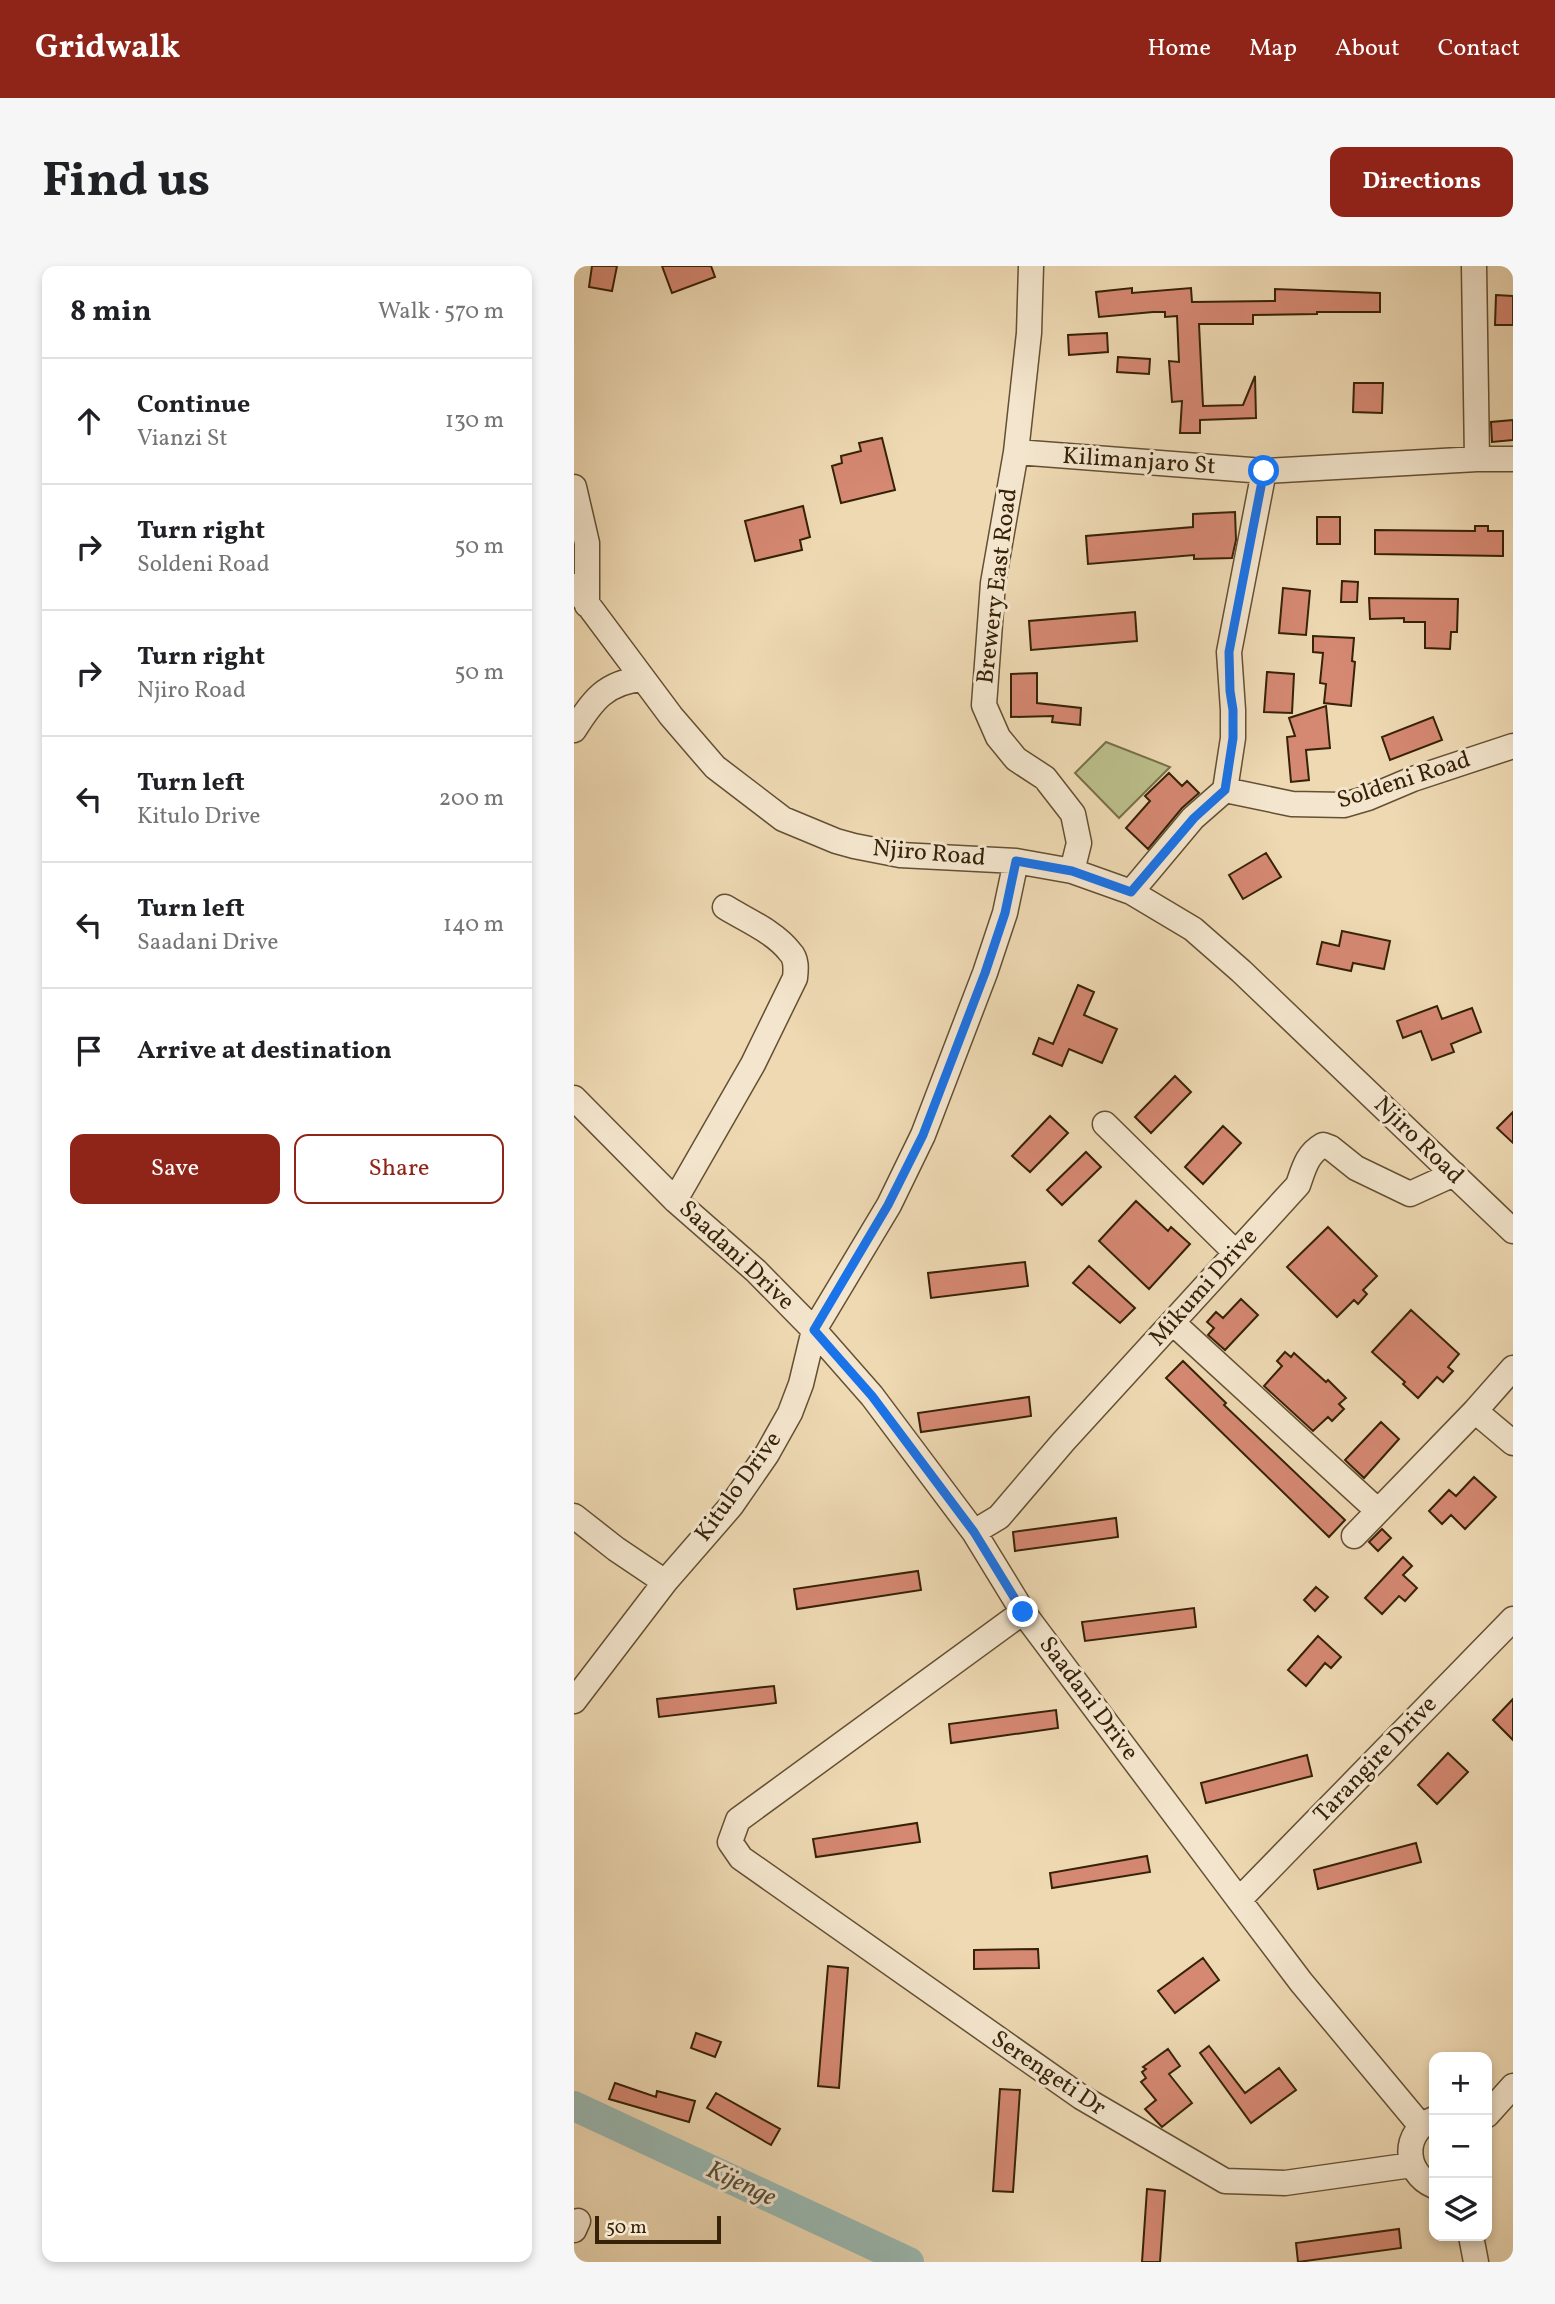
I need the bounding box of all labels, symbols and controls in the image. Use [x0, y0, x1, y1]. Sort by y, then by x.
text: Gridwalk [35, 26, 180, 72]
text: Home [1147, 32, 1211, 66]
text: Map [1249, 32, 1297, 66]
text: About [1335, 32, 1400, 66]
text: Contact [1438, 32, 1520, 66]
button: Directions [1330, 147, 1513, 217]
text: Find us [42, 148, 210, 217]
text: 8 min [70, 291, 152, 333]
text: Walk · 570 m [378, 296, 504, 328]
text: Continue [137, 387, 250, 423]
icon: ahead [70, 402, 108, 440]
text: 130 m [445, 405, 504, 437]
text: Vianzi St [137, 423, 228, 455]
street label: Kilimanjaro St [1061, 440, 1217, 484]
route start [1248, 455, 1279, 486]
street label: Brewery East Road [969, 486, 1027, 686]
text: Turn right [137, 513, 265, 549]
icon: right [70, 528, 108, 566]
text: 50 m [455, 531, 504, 563]
text: Soldeni Road [137, 549, 270, 581]
text: Turn right [137, 639, 265, 675]
icon: right [70, 654, 108, 692]
text: 50 m [455, 657, 504, 689]
text: Njiro Road [137, 675, 246, 707]
street label: Soldeni Road [1333, 743, 1475, 819]
text: Turn left [137, 765, 245, 801]
icon: left [70, 780, 108, 818]
text: 200 m [439, 783, 504, 815]
text: Kitulo Drive [137, 801, 260, 833]
street label: Njiro Road [871, 832, 987, 876]
text: Turn left [137, 891, 245, 927]
icon: left [70, 906, 108, 944]
text: 140 m [443, 909, 504, 941]
text: Saadani Drive [137, 927, 278, 959]
icon: arrive [70, 1032, 108, 1070]
text: Arrive at destination [137, 1033, 392, 1069]
street label: Njiro Road [1365, 1089, 1471, 1193]
button: Save [70, 1134, 280, 1204]
button: Share [294, 1134, 504, 1204]
street label: Saadani Drive [670, 1193, 802, 1319]
street label: Mikumi Drive [1142, 1222, 1266, 1354]
street label: Kitulo Drive [687, 1425, 791, 1549]
route end [1007, 1596, 1038, 1627]
street label: Saadani Drive [1030, 1630, 1146, 1768]
street label: Tarangire Drive [1306, 1689, 1446, 1831]
street label: Serengeti Dr [984, 2023, 1112, 2125]
map controls [1429, 2052, 1492, 2241]
button: + [1429, 2052, 1492, 2115]
button: − [1429, 2115, 1492, 2178]
water label: Kijenge [700, 2152, 782, 2216]
button: layers [1429, 2178, 1492, 2241]
scale bar [595, 2213, 721, 2245]
text: 50 m [606, 2215, 647, 2241]

